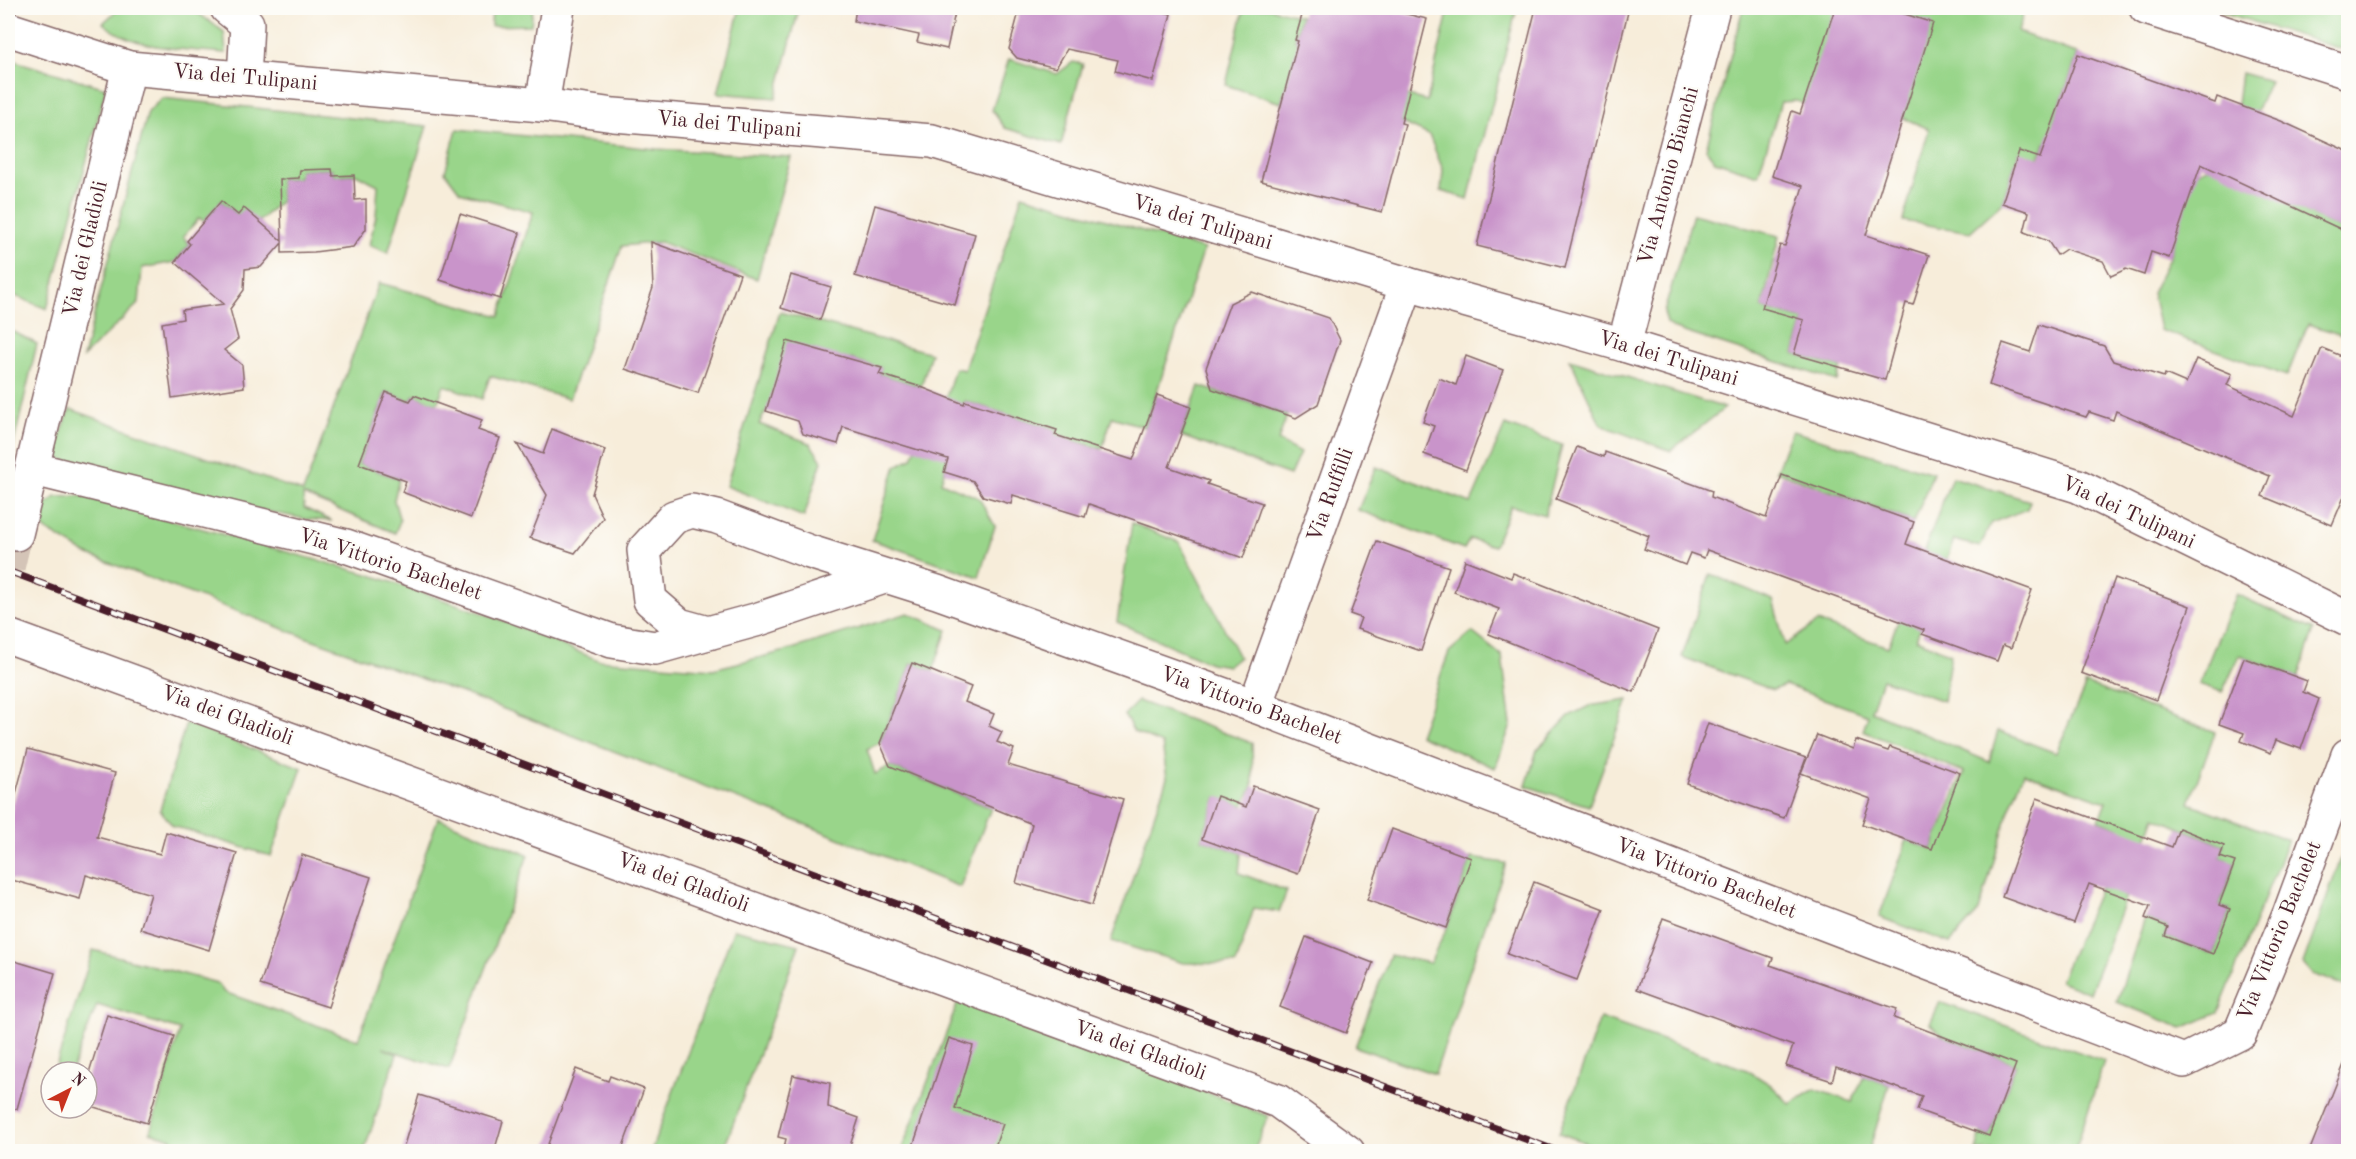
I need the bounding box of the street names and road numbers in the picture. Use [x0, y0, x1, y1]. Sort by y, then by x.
street label: Via dei Tulipani [172, 61, 318, 95]
street label: Via Antonio Bianchi [1635, 85, 1703, 267]
street label: Via dei Tulipani [656, 108, 802, 142]
street label: Via dei Gladioli [60, 179, 112, 319]
street label: Via dei Tulipani [1130, 192, 1274, 254]
street label: Via dei Tulipani [1596, 328, 1740, 390]
street label: Via Ruffilli [1304, 445, 1358, 545]
street label: Via dei Tulipani [2058, 473, 2198, 553]
street label: Via Vittorio Bachelet [296, 525, 484, 605]
street label: Via Vittorio Bachelet [1157, 663, 1345, 749]
street label: Via dei Gladioli [158, 682, 296, 750]
street label: Via Vittorio Bachelet [1613, 835, 1799, 923]
street label: Via Vittorio Bachelet [2234, 838, 2326, 1024]
street label: Via dei Gladioli [614, 849, 752, 917]
street label: Via dei Gladioli [1071, 1017, 1209, 1085]

